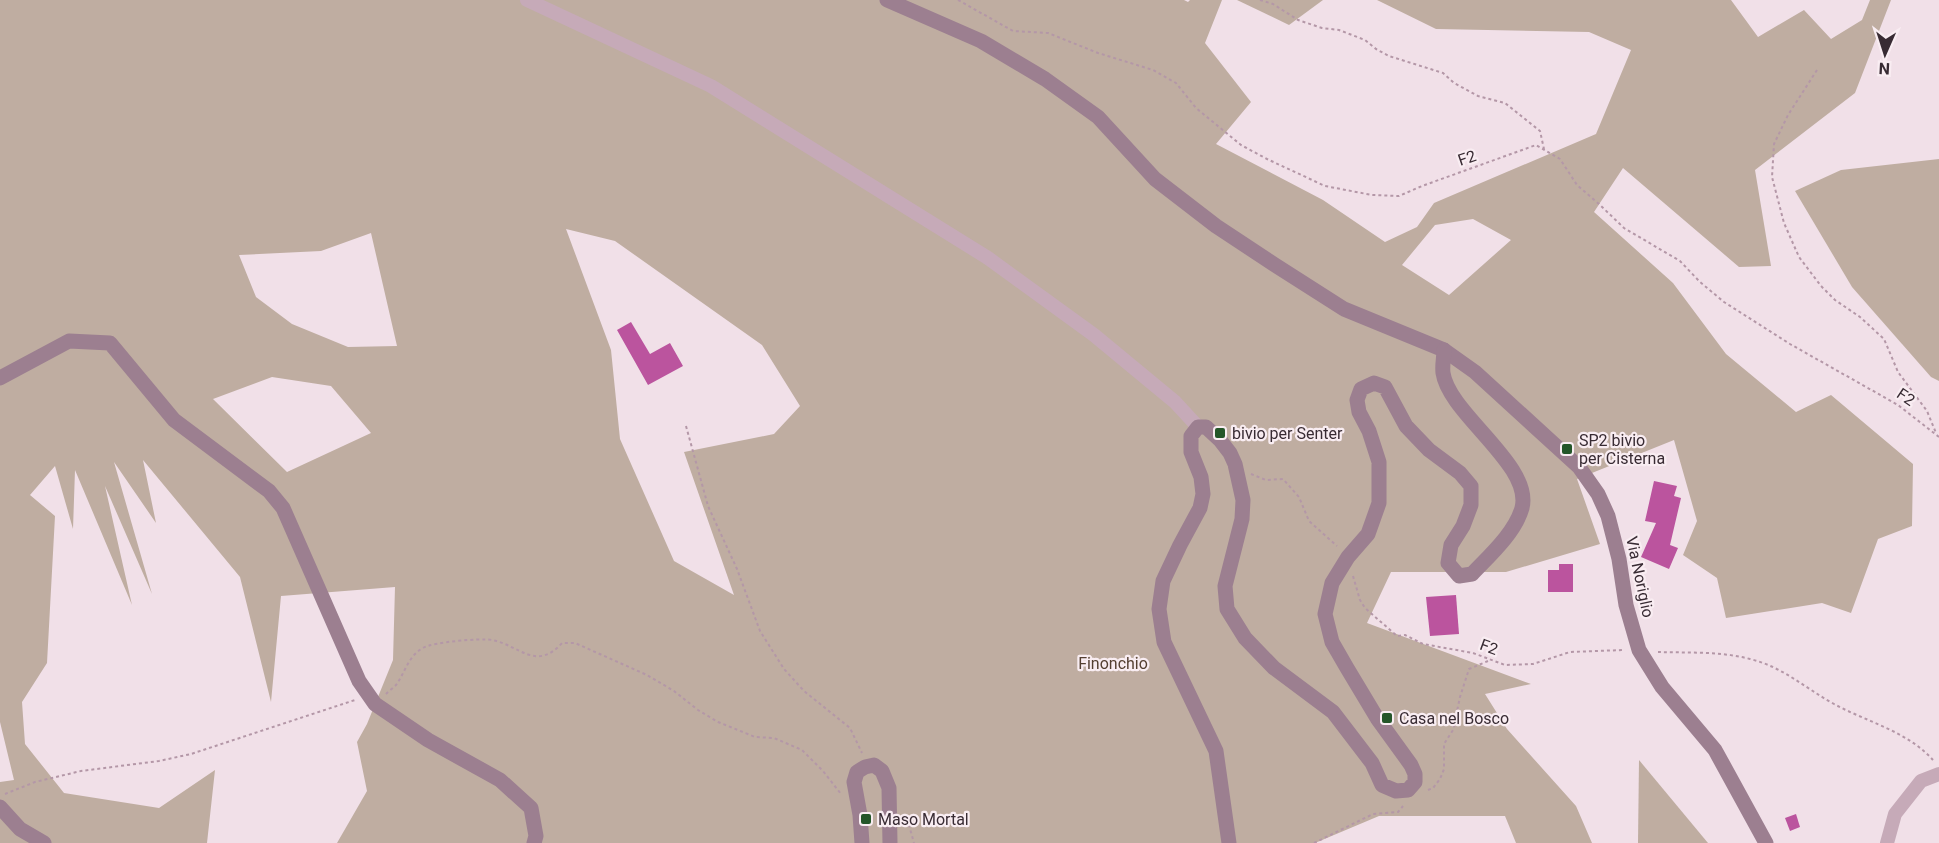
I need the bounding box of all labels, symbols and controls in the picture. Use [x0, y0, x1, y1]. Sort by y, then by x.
north arrow [1855, 24, 1915, 84]
text: N [1878, 59, 1890, 78]
street label: F2 [1455, 146, 1479, 170]
street label: F2 [1893, 384, 1919, 410]
place label: bivio per Senter [1232, 424, 1343, 443]
marker: bivio per Senter [1213, 426, 1227, 440]
place label: SP2 bivio per Cisterna [1579, 431, 1665, 468]
marker: SP2 bivio per Cisterna [1560, 442, 1574, 456]
street label: Via Noriglio [1622, 535, 1658, 619]
street label: F2 [1477, 635, 1501, 659]
park label: Finonchio [1078, 654, 1148, 673]
place label: Casa nel Bosco [1399, 709, 1509, 728]
marker: Casa nel Bosco [1380, 711, 1394, 725]
place label: Maso Mortal [878, 810, 969, 829]
marker: Maso Mortal [859, 812, 873, 826]

